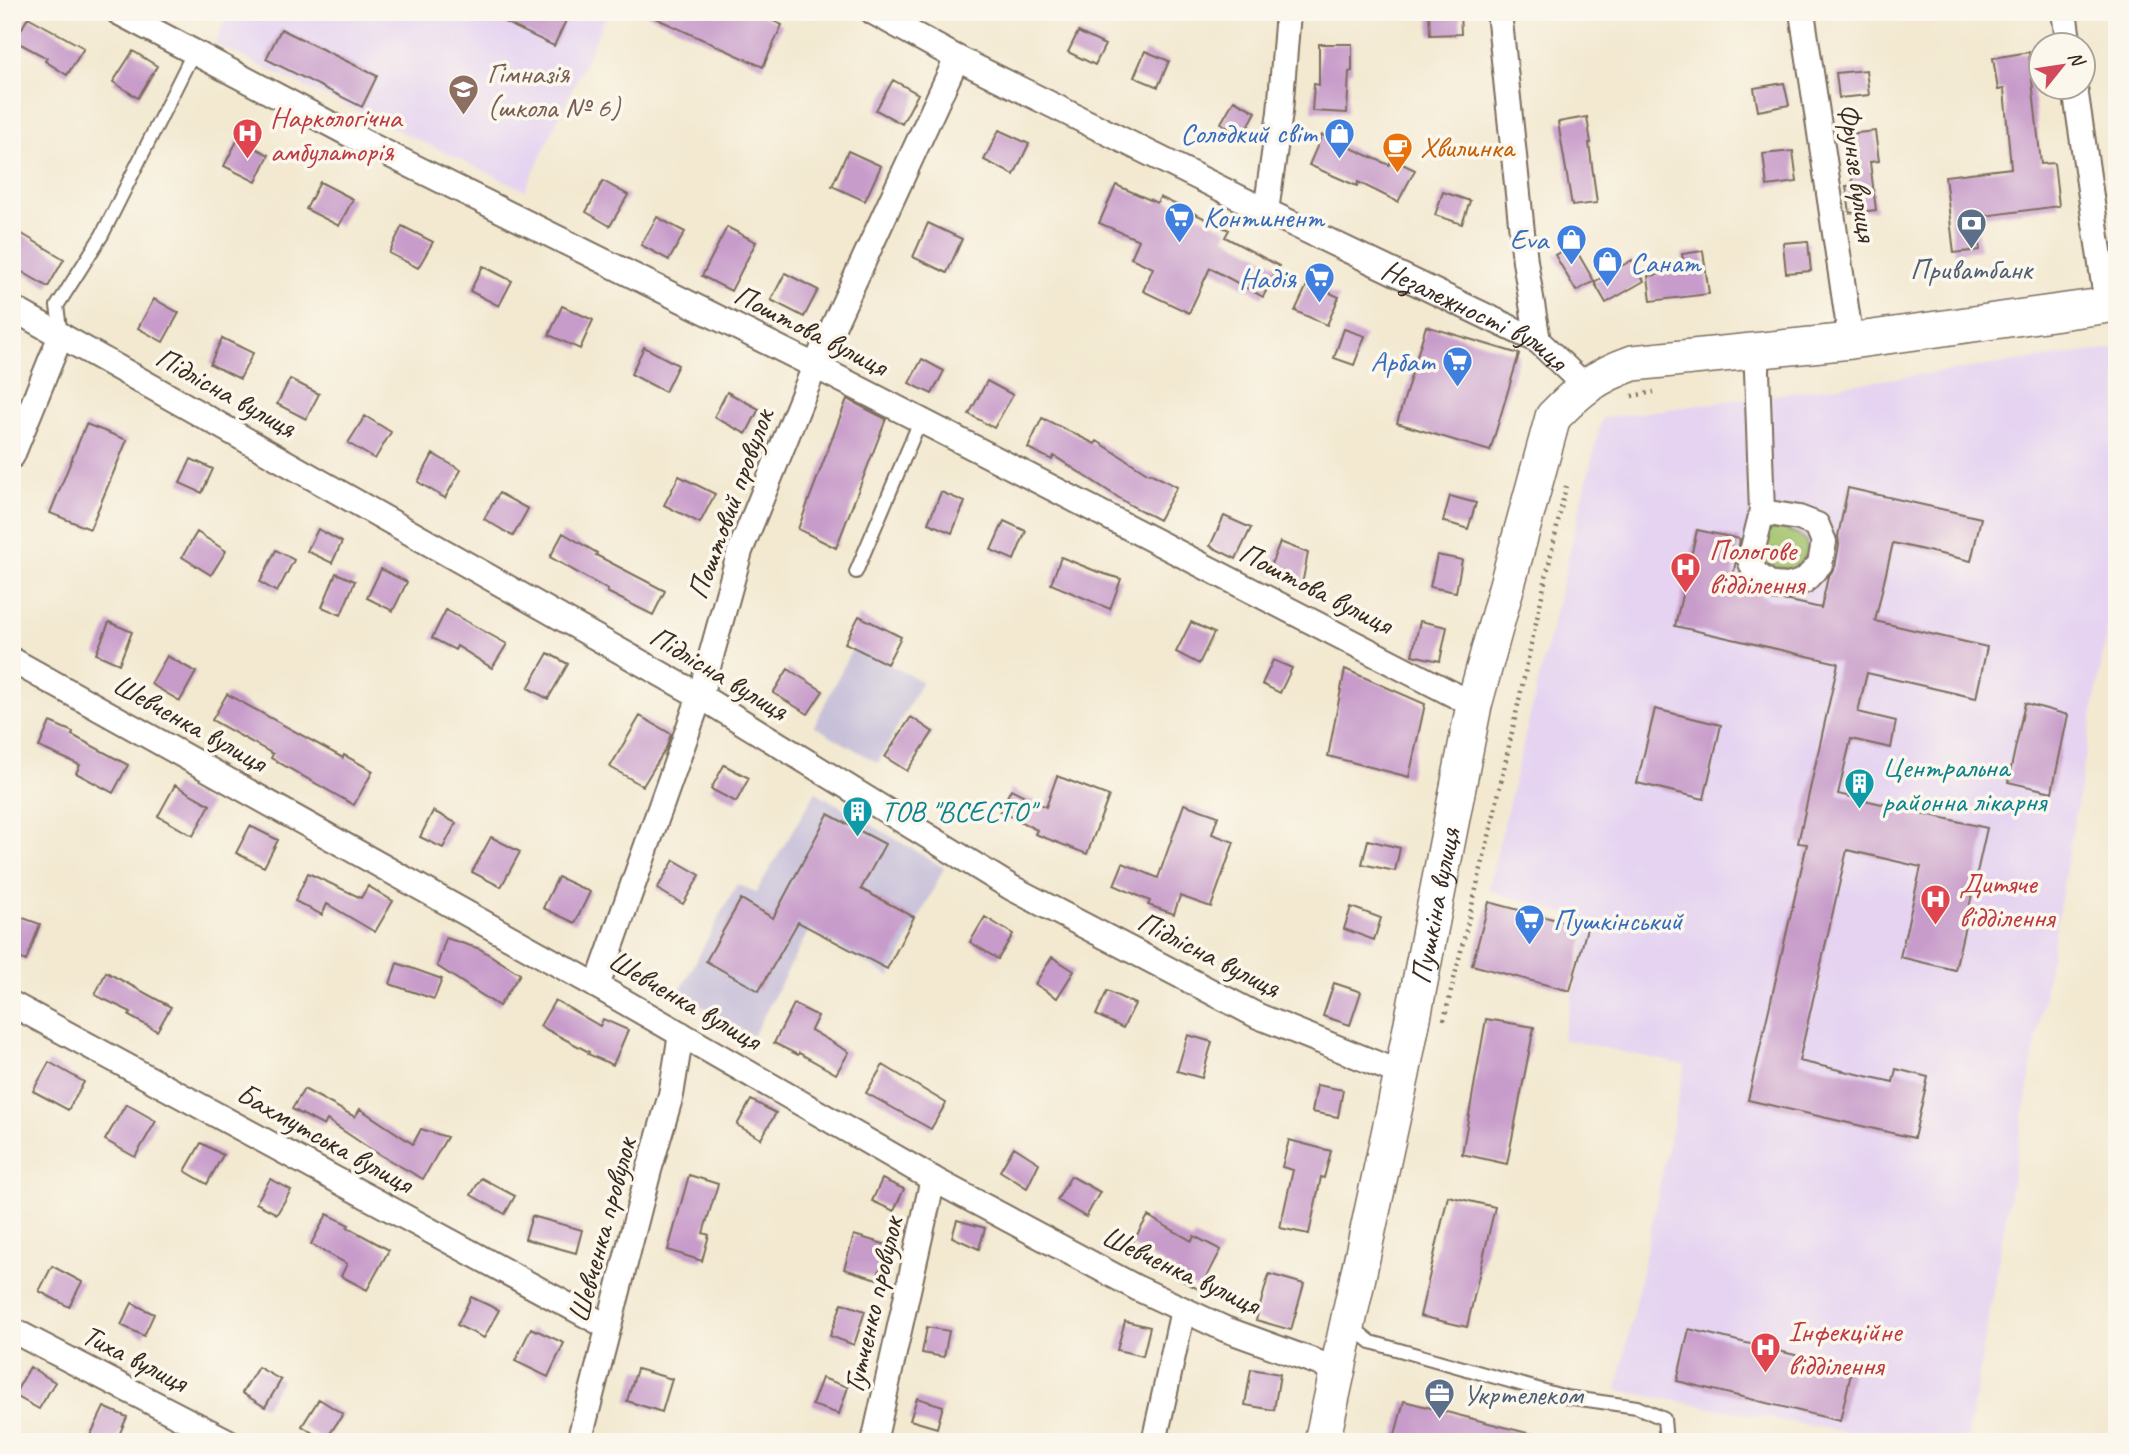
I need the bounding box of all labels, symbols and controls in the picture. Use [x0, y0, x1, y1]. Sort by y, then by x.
north arrow [2028, 32, 2098, 102]
text: N [2063, 47, 2091, 72]
place label: Гімназія (школа № 6) [487, 54, 622, 126]
school or university icon: Гімназія (школа № 6) [447, 73, 481, 117]
place label: Наркологічна амбулаторія [270, 98, 403, 170]
street label: Фрунзе вулиця [1830, 101, 1887, 246]
place label: Солодкий світ [1180, 114, 1319, 152]
shop icon: Солодкий світ [1322, 116, 1356, 160]
hospital icon: Наркологічна амбулаторія [230, 117, 264, 161]
place label: Хвилинка [1420, 128, 1516, 166]
cafe icon: Хвилинка [1380, 130, 1414, 174]
place label: Континент [1203, 198, 1326, 236]
supermarket icon: Континент [1163, 200, 1197, 244]
bank icon: Приватбанк [1954, 206, 1988, 250]
place label: Eva [1510, 220, 1550, 258]
shop icon: Eva [1554, 222, 1588, 266]
place label: Санат [1630, 243, 1702, 281]
shop icon: Санат [1590, 245, 1624, 289]
street label: Незалежності вулиця [1376, 250, 1578, 381]
place label: Приватбанк [1910, 250, 2034, 288]
place label: Надiя [1239, 259, 1297, 297]
supermarket icon: Надiя [1302, 261, 1336, 305]
street label: Поштова вулиця [728, 275, 896, 386]
street label: Підлісна вулиця [149, 338, 304, 447]
place label: Арбат [1371, 342, 1436, 380]
supermarket icon: Арбат [1441, 344, 1475, 388]
street label: Поштовий провулок [678, 402, 783, 604]
place label: Пологове відділення [1709, 531, 1807, 603]
street label: Поштова вулиця [1233, 533, 1401, 644]
hospital icon: Пологове відділення [1669, 550, 1703, 594]
street label: Підлісна вулиця [643, 617, 796, 730]
street label: Шевченка вулиця [106, 665, 276, 782]
place label: Центральна районна лікарня [1882, 748, 2048, 820]
building icon: Центральна районна лікарня [1842, 767, 1876, 811]
place label: ТОВ "ВСЕСТО" [881, 792, 1040, 830]
building icon: ТОВ "ВСЕСТО" [841, 794, 875, 838]
street label: Пушкіна вулиця [1401, 824, 1469, 987]
place label: Дитяче відділення [1959, 864, 2057, 936]
hospital icon: Дитяче відділення [1919, 883, 1953, 927]
place label: Пушкінський [1553, 901, 1684, 939]
street label: Підлісна вулиця [1131, 902, 1288, 1007]
supermarket icon: Пушкінський [1513, 903, 1547, 947]
street label: Шевченка вулиця [602, 941, 771, 1060]
street label: Бахмутська вулиця [230, 1074, 422, 1203]
street label: Шевченка провулок [559, 1131, 645, 1327]
street label: Гутченко провулок [834, 1211, 912, 1395]
street label: Шевченка вулиця [1096, 1217, 1269, 1324]
place label: Інфекційне відділення [1788, 1312, 1903, 1384]
street label: Тиха вулиця [76, 1315, 196, 1402]
hospital icon: Інфекційне відділення [1748, 1331, 1782, 1375]
place label: Укртелеком [1463, 1375, 1585, 1413]
office icon: Укртелеком [1423, 1377, 1457, 1421]

